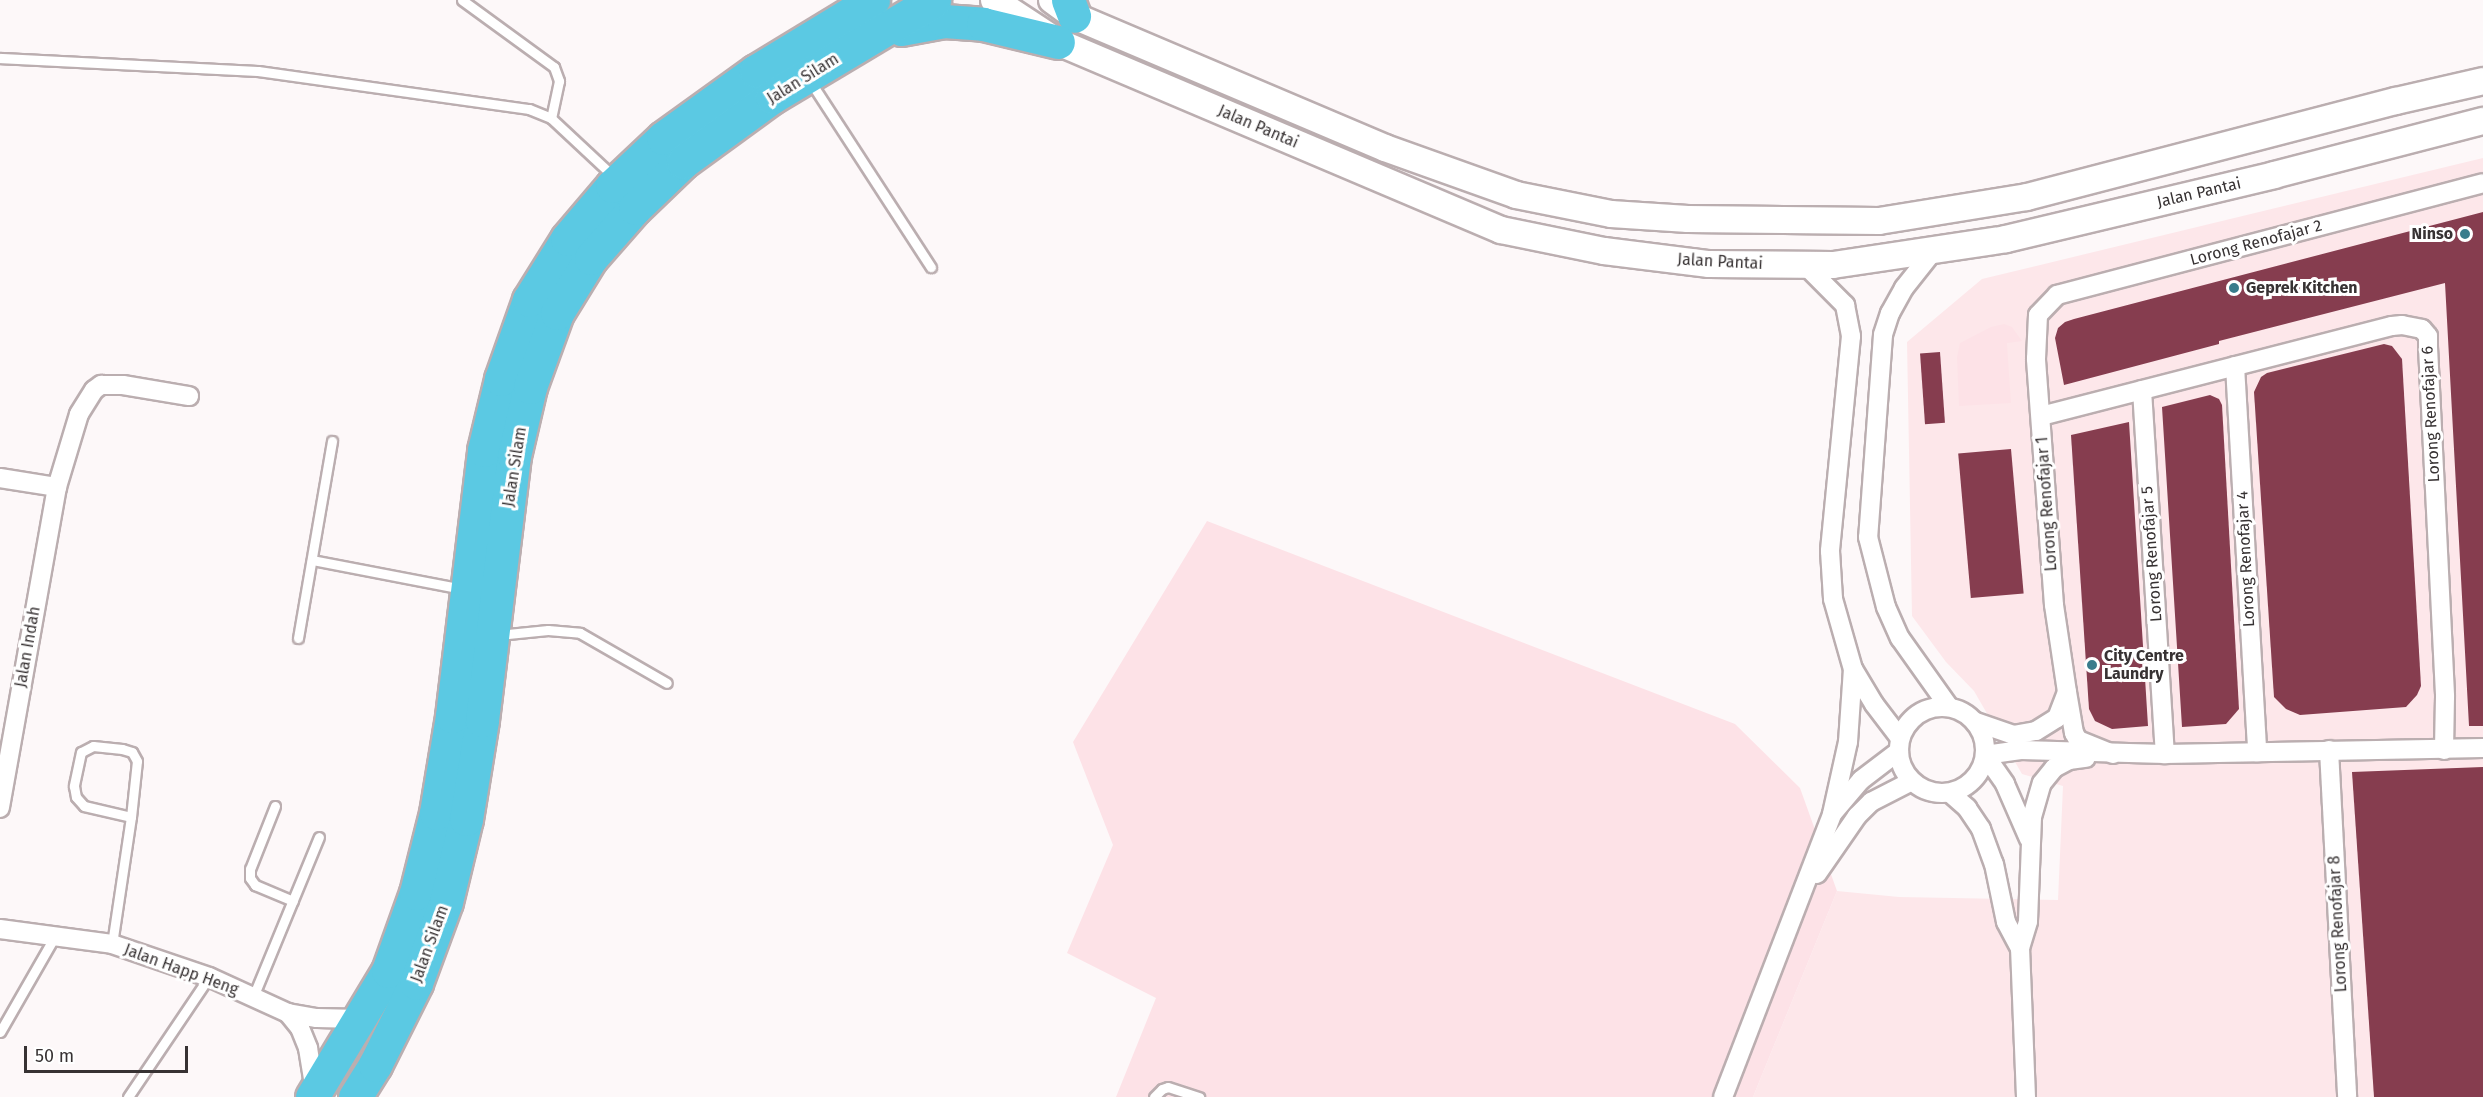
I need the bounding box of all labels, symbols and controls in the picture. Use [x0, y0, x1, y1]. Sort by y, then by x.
street label: Jalan Silam [764, 50, 842, 108]
street label: Jalan Pantai [1215, 101, 1301, 153]
street label: Jalan Pantai [2155, 174, 2243, 212]
street label: Lorong Renofajar 2 [2188, 216, 2324, 270]
place label: Ninso [2412, 224, 2453, 244]
marker: Ninso [2458, 227, 2472, 241]
street label: Jalan Pantai [1677, 250, 1763, 274]
place label: Geprek Kitchen [2246, 278, 2358, 298]
marker: Geprek Kitchen [2227, 281, 2241, 295]
street label: Lorong Renofajar 6 [2418, 345, 2444, 483]
street label: Jalan Silam [499, 426, 531, 508]
street label: Lorong Renofajar 1 [2033, 436, 2061, 572]
street label: Lorong Renofajar 5 [2138, 486, 2166, 622]
street label: Lorong Renofajar 4 [2233, 490, 2259, 628]
street label: Jalan Indah [11, 605, 45, 689]
place label: City Centre Laundry [2104, 646, 2184, 684]
marker: City Centre Laundry [2085, 658, 2099, 672]
street label: Lorong Renofajar 8 [2325, 855, 2351, 993]
street label: Jalan Silam [407, 903, 453, 985]
street label: Jalan Happ Heng [121, 940, 241, 1000]
scale bar [27, 1034, 190, 1072]
text: 50 m [35, 1045, 74, 1067]

